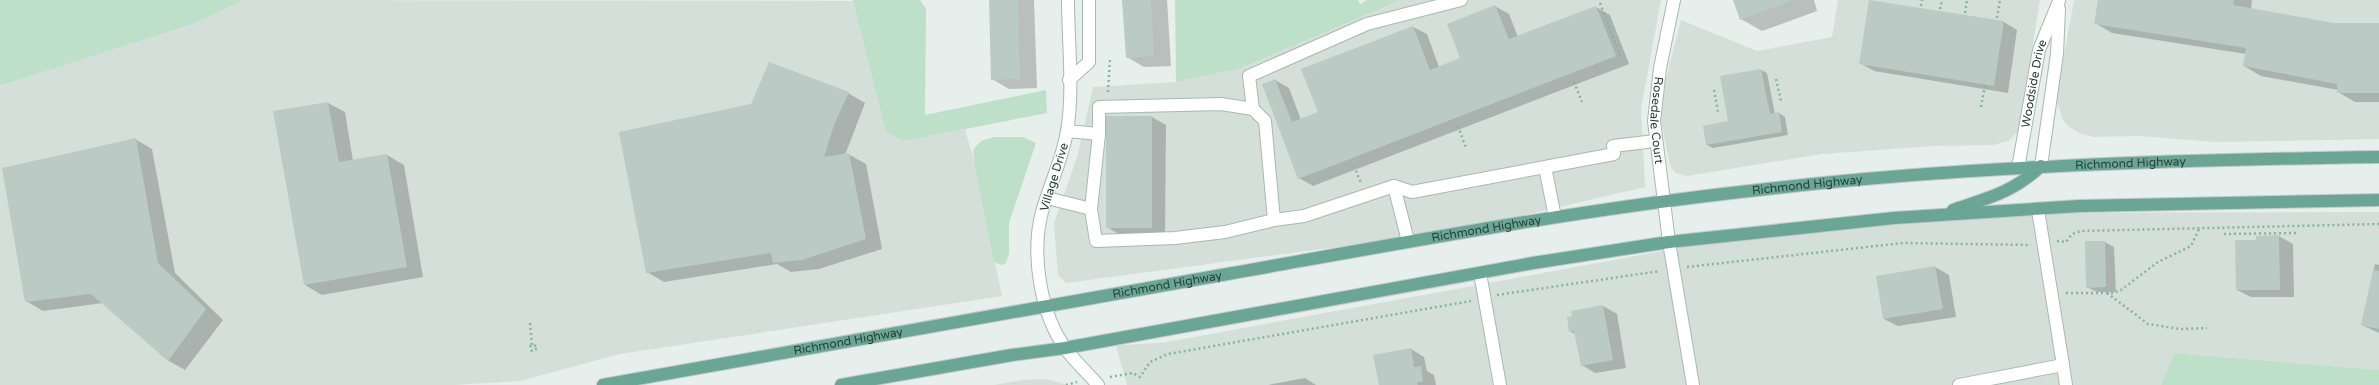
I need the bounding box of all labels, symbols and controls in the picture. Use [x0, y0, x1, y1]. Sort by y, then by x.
street label: Woodside Drive [2018, 37, 2050, 129]
street label: Rosedale Court [1647, 76, 1666, 165]
street label: Village Drive [1037, 141, 1071, 213]
street label: Richmond Highway [2075, 154, 2187, 172]
street label: Richmond Highway [1751, 172, 1864, 198]
street label: Richmond Highway [1430, 213, 1543, 245]
street label: Richmond Highway [1111, 268, 1223, 301]
street label: Richmond Highway [792, 324, 904, 358]

